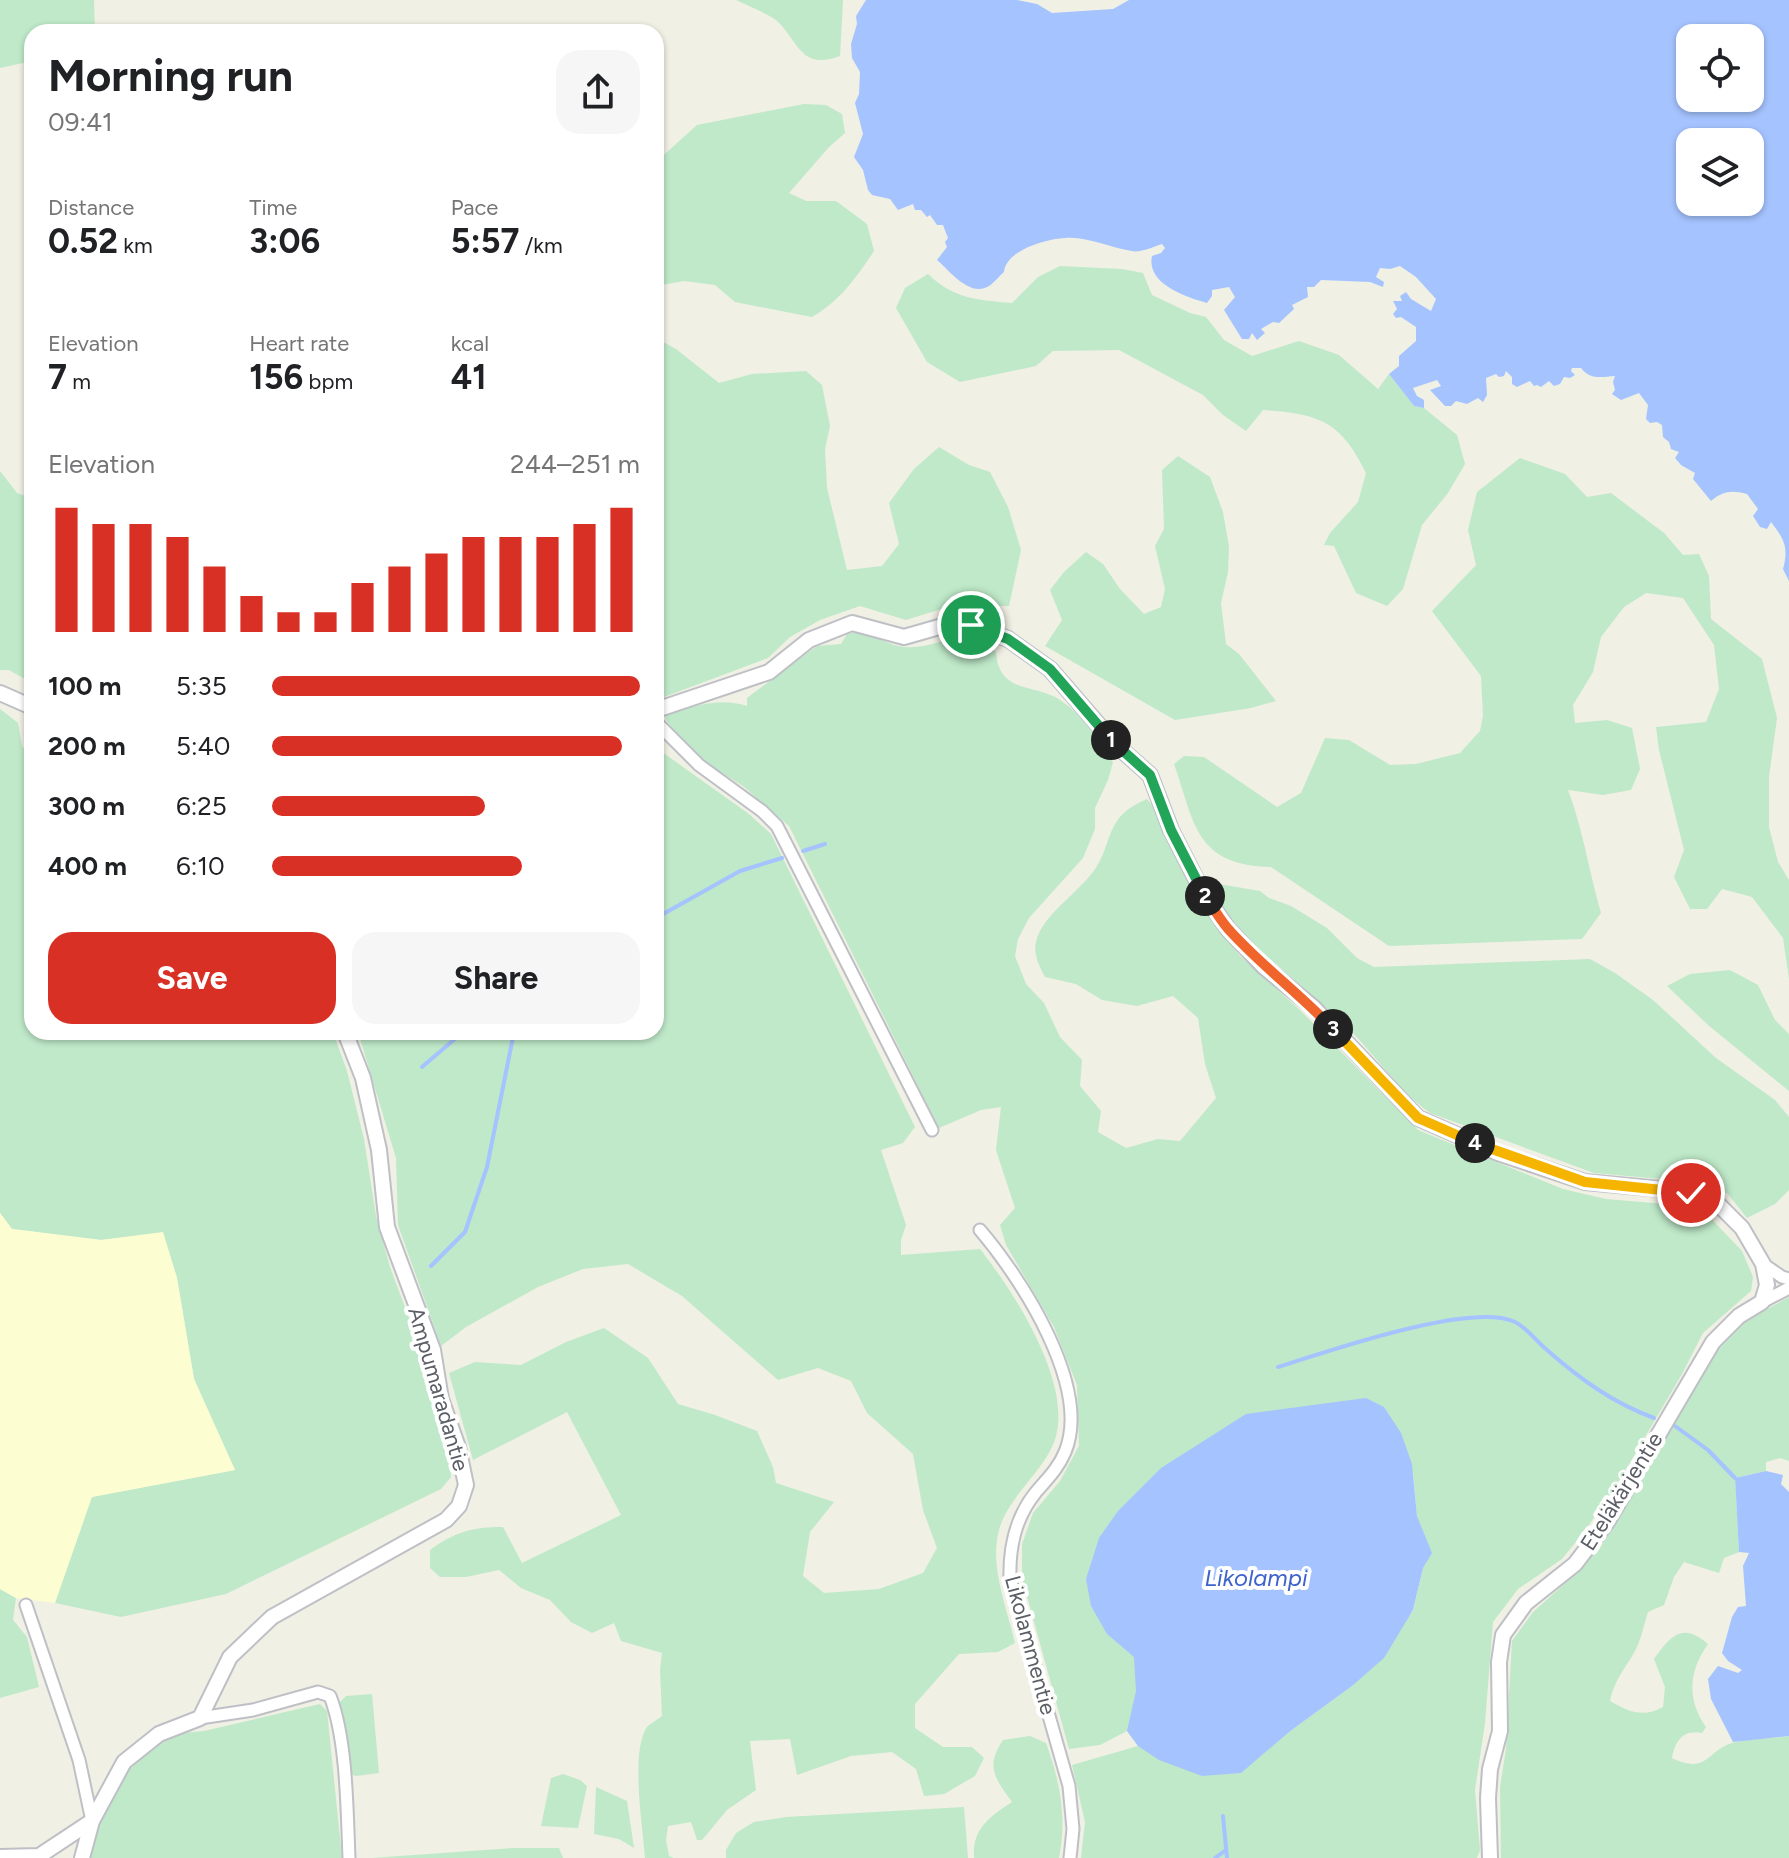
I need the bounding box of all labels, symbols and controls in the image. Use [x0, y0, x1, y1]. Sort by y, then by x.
map controls [1676, 24, 1764, 216]
button: locate [1676, 24, 1764, 112]
text: Morning run [48, 49, 293, 102]
button: share [556, 50, 640, 134]
text: 09:41 [48, 106, 113, 138]
button: layers [1676, 128, 1764, 216]
text: Distance [48, 194, 134, 221]
text: Time [249, 194, 297, 221]
text: Pace [451, 194, 498, 221]
text: 0.52 [48, 221, 118, 262]
text: 3:06 [249, 221, 320, 262]
text: 5:57 [451, 221, 519, 262]
text: km [118, 232, 153, 259]
text: /km [519, 232, 563, 259]
text: Elevation [48, 330, 138, 357]
text: Heart rate [249, 330, 349, 357]
text: kcal [451, 330, 489, 357]
text: 7 [48, 357, 67, 398]
text: 156 [249, 357, 303, 398]
text: 41 [451, 357, 487, 398]
text: m [67, 368, 91, 395]
text: bpm [303, 368, 353, 395]
text: Elevation [48, 448, 155, 480]
text: 244–251 m [510, 448, 640, 480]
pin [937, 591, 1005, 659]
icon: arrive [949, 603, 993, 647]
text: 100 m [48, 670, 122, 702]
text: 5:35 [176, 670, 227, 702]
pin: 1 [1091, 720, 1131, 760]
text: 1 [1106, 726, 1116, 753]
text: 200 m [48, 730, 126, 762]
text: 5:40 [176, 730, 230, 762]
text: 300 m [48, 790, 125, 822]
text: 6:25 [176, 790, 227, 822]
text: 400 m [48, 850, 127, 882]
text: 6:10 [176, 850, 225, 882]
pin: 2 [1185, 876, 1225, 916]
text: 2 [1199, 882, 1211, 909]
button: Save [48, 932, 336, 1024]
button: Share [352, 932, 640, 1024]
pin: 3 [1313, 1009, 1353, 1049]
text: 3 [1327, 1015, 1339, 1042]
pin: 4 [1455, 1123, 1495, 1163]
text: 4 [1468, 1129, 1482, 1156]
pin [1657, 1159, 1725, 1227]
icon: check [1669, 1171, 1713, 1215]
street label: Ampumaradantie [402, 1304, 475, 1474]
street label: Eteläkärjentie [1574, 1427, 1668, 1555]
water label: Likolampi [1204, 1563, 1308, 1592]
street label: Likolammentie [999, 1573, 1062, 1718]

